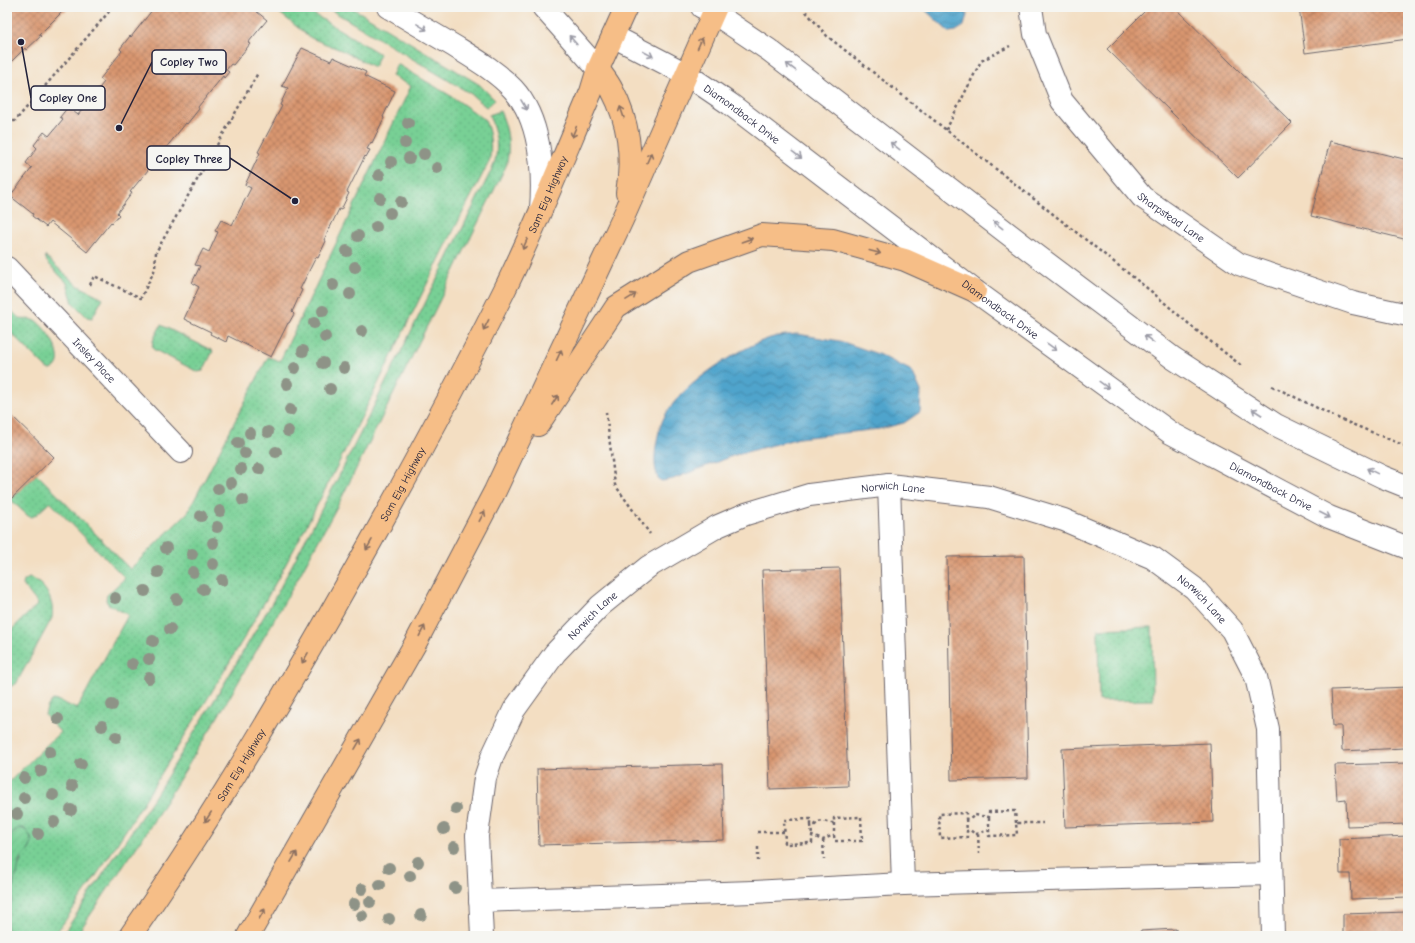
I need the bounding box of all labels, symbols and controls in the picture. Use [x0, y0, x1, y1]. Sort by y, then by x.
one-way arrow [416, 24, 428, 32]
one-way arrow [568, 35, 577, 45]
one-way arrow [697, 38, 704, 50]
callout: Copley Two [152, 50, 226, 74]
one-way arrow [642, 51, 654, 58]
text: Copley Two [160, 55, 218, 69]
one-way arrow [786, 63, 797, 71]
street label: Diamondback Drive [701, 82, 783, 147]
callout: Copley One [31, 86, 105, 110]
text: Copley One [39, 91, 97, 105]
one-way arrow [520, 99, 528, 111]
one-way arrow [618, 106, 625, 119]
one-way arrow [570, 125, 577, 137]
one-way arrow [889, 141, 900, 150]
callout: Copley Three [147, 146, 230, 170]
one-way arrow [791, 151, 802, 159]
text: Copley Three [155, 152, 223, 166]
one-way arrow [646, 153, 653, 165]
street label: Sam Eig Highway [525, 154, 570, 235]
street label: Sharpstead Lane [1135, 190, 1208, 245]
one-way arrow [992, 221, 1003, 230]
one-way arrow [741, 236, 754, 243]
one-way arrow [521, 237, 528, 249]
one-way arrow [868, 249, 881, 256]
street label: Diamondback Drive [959, 277, 1042, 342]
one-way arrow [625, 293, 636, 301]
one-way arrow [482, 318, 490, 330]
street label: Insley Place [70, 335, 119, 386]
one-way arrow [1143, 335, 1154, 344]
one-way arrow [1046, 343, 1057, 351]
one-way arrow [556, 349, 563, 361]
one-way arrow [1099, 381, 1110, 389]
one-way arrow [551, 394, 559, 406]
one-way arrow [1252, 408, 1263, 416]
street label: Sam Eig Highway [377, 445, 428, 523]
street label: Diamondback Drive [1227, 459, 1315, 514]
one-way arrow [1367, 467, 1379, 474]
street label: Norwich Lane [861, 478, 926, 496]
one-way arrow [479, 510, 486, 522]
one-way arrow [1319, 512, 1331, 519]
one-way arrow [365, 539, 373, 551]
street label: Norwich Lane [1175, 572, 1230, 626]
street label: Norwich Lane [565, 588, 620, 642]
one-way arrow [419, 625, 426, 637]
one-way arrow [300, 652, 308, 664]
street label: Sam Eig Highway [214, 726, 268, 803]
one-way arrow [355, 739, 363, 751]
one-way arrow [204, 811, 212, 822]
one-way arrow [290, 852, 298, 864]
one-way arrow [258, 908, 266, 920]

